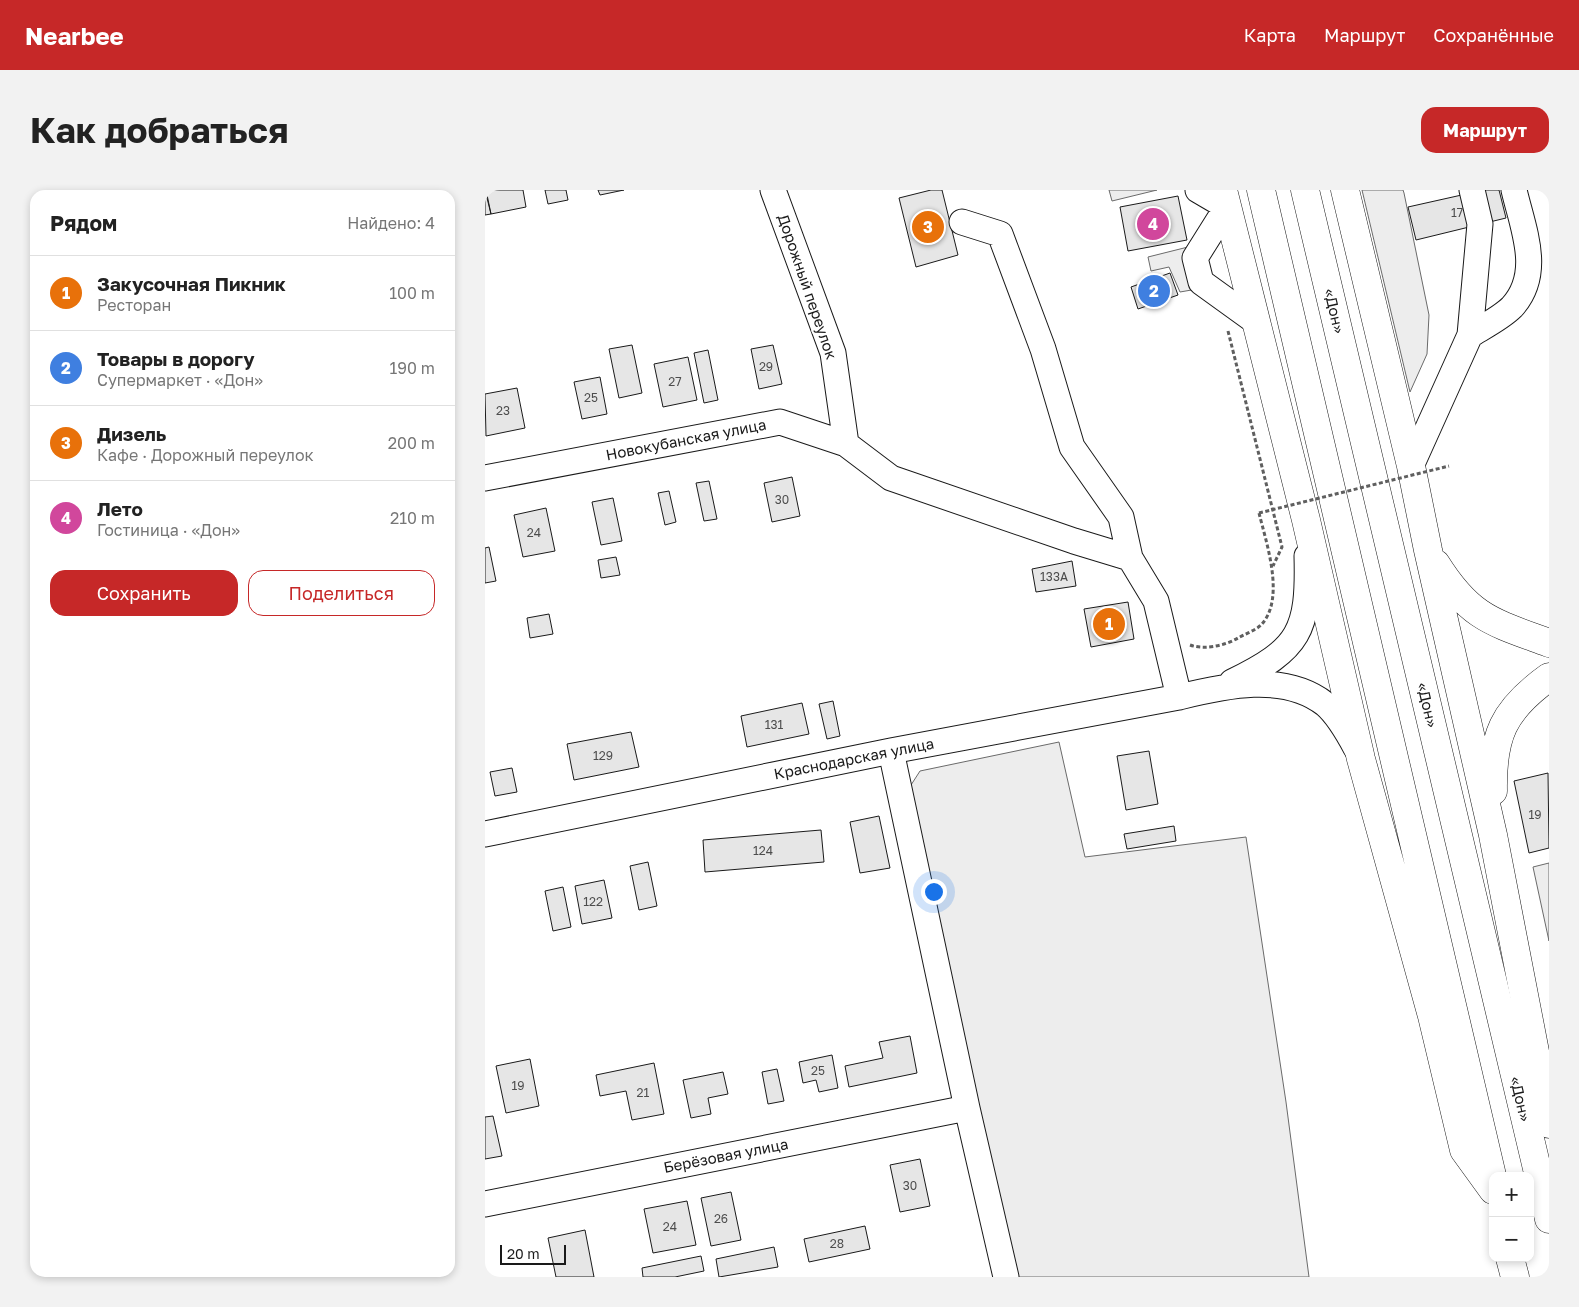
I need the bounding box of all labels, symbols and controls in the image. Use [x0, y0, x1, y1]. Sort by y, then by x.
text: Nearbee [25, 21, 124, 50]
text: Карта [1244, 24, 1296, 46]
text: Маршрут [1324, 24, 1405, 46]
text: Сохранённые [1433, 24, 1554, 46]
button: Маршрут [1421, 107, 1549, 153]
text: Как добраться [30, 109, 288, 151]
pin: 4 [1137, 205, 1169, 243]
house number: 17 [1451, 205, 1463, 220]
pin: 3 [912, 208, 944, 246]
text: Рядом [50, 210, 117, 236]
street label: Дорожный переулок [775, 212, 841, 362]
text: Найдено: 4 [347, 213, 435, 233]
text: Закусочная Пикник [97, 272, 286, 295]
pin: 2 [1138, 272, 1170, 310]
text: 1 [62, 283, 70, 303]
text: 100 m [389, 283, 435, 303]
street label: «Дон» [1321, 287, 1349, 335]
text: Ресторан [97, 295, 171, 315]
text: Товары в дорогу [97, 347, 255, 370]
text: 2 [61, 358, 71, 378]
text: 190 m [389, 358, 435, 378]
house number: 29 [759, 359, 773, 374]
text: Супермаркет · «Дон» [97, 370, 263, 390]
house number: 27 [668, 374, 682, 389]
house number: 25 [584, 390, 598, 405]
house number: 23 [496, 403, 510, 418]
street label: Новокубанская улица [604, 415, 768, 463]
text: Дизель [97, 422, 166, 445]
text: 3 [61, 433, 71, 453]
text: 200 m [388, 433, 435, 453]
text: Кафе · Дорожный переулок [97, 445, 314, 465]
house number: 30 [775, 492, 789, 507]
text: Лето [97, 497, 143, 520]
text: 4 [61, 508, 71, 528]
text: 210 m [390, 508, 435, 528]
text: Гостиница · «Дон» [97, 520, 240, 540]
house number: 24 [527, 525, 541, 540]
house number: 133А [1040, 569, 1068, 584]
button: Сохранить [50, 570, 238, 616]
button: Поделиться [248, 570, 435, 616]
pin: 1 [1093, 605, 1125, 643]
street label: «Дон» [1414, 681, 1442, 729]
house number: 131 [765, 717, 784, 732]
street label: Краснодарская улица [772, 734, 935, 782]
house number: 129 [593, 748, 613, 763]
house number: 19 [1528, 807, 1542, 822]
house number: 124 [753, 843, 773, 858]
your location [921, 879, 947, 905]
house number: 122 [583, 894, 603, 909]
house number: 25 [811, 1063, 825, 1078]
street label: «Дон» [1507, 1075, 1535, 1123]
house number: 19 [511, 1078, 525, 1093]
house number: 21 [637, 1085, 650, 1100]
street label: Берёзовая улица [662, 1134, 790, 1176]
map controls [1489, 1172, 1534, 1262]
button: + [1489, 1172, 1534, 1217]
house number: 30 [903, 1178, 917, 1193]
house number: 26 [714, 1211, 728, 1226]
button: − [1489, 1217, 1534, 1262]
house number: 24 [663, 1219, 677, 1234]
house number: 28 [830, 1236, 844, 1251]
scale bar [500, 1242, 566, 1265]
text: 20 m [507, 1245, 540, 1262]

